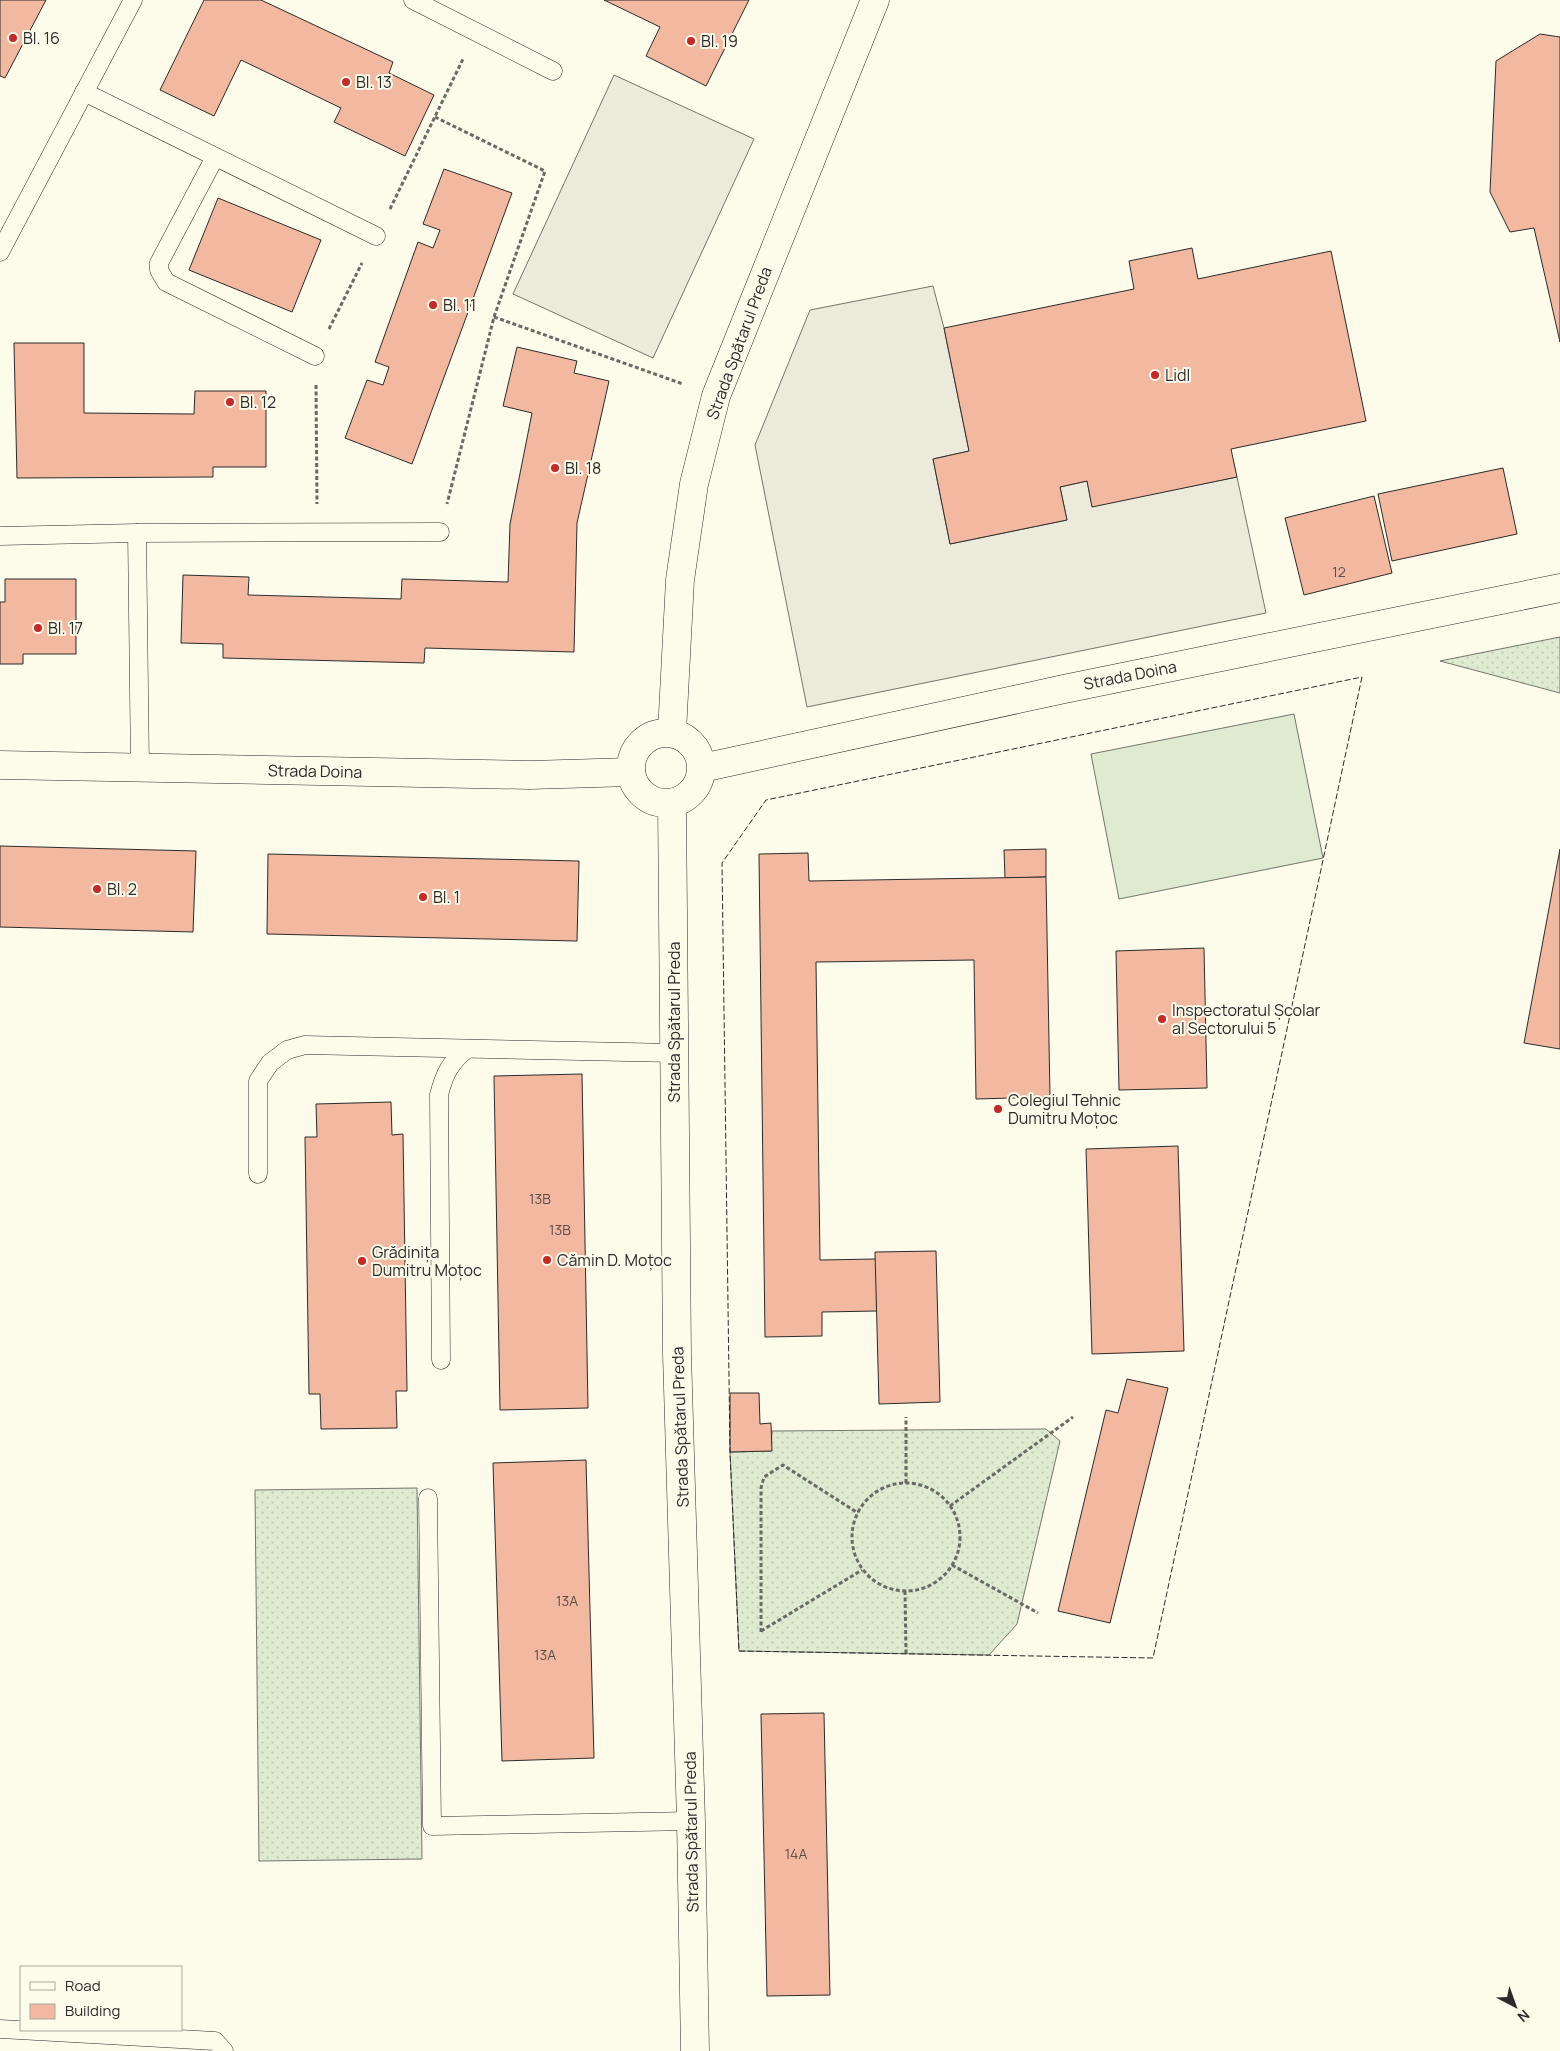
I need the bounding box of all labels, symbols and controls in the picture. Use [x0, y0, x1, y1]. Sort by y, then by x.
place label: Bl. 16 [23, 27, 60, 49]
place label: Bl. 19 [701, 30, 738, 52]
marker: Bl. 16 [7, 32, 19, 44]
marker: Bl. 19 [685, 35, 697, 47]
place label: Bl. 13 [356, 71, 392, 93]
marker: Bl. 13 [340, 76, 352, 88]
street label: Strada Spătarul Preda [701, 264, 777, 422]
place label: Bl. 11 [443, 294, 476, 316]
marker: Bl. 11 [427, 299, 439, 311]
place label: Lidl [1165, 364, 1190, 386]
marker: Lidl [1149, 369, 1161, 381]
place label: Bl. 12 [240, 391, 276, 413]
marker: Bl. 12 [224, 396, 236, 408]
place label: Bl. 18 [565, 457, 601, 479]
marker: Bl. 18 [549, 462, 561, 474]
house number: 12 [1332, 562, 1346, 581]
place label: Bl. 17 [48, 617, 83, 639]
marker: Bl. 17 [32, 622, 44, 634]
street label: Strada Doina [1082, 655, 1178, 695]
street label: Strada Doina [268, 759, 362, 783]
place label: Bl. 2 [107, 878, 137, 900]
marker: Bl. 2 [91, 883, 103, 895]
place label: Bl. 1 [433, 886, 460, 908]
marker: Bl. 1 [417, 891, 429, 903]
street label: Strada Spătarul Preda [663, 942, 685, 1102]
place label: Inspectoratul Școlar al Sectorului 5 [1172, 999, 1321, 1039]
marker: Inspectoratul Școlar al Sectorului 5 [1156, 1013, 1168, 1025]
place label: Colegiul Tehnic Dumitru Moțoc [1008, 1089, 1121, 1129]
marker: Colegiul Tehnic Dumitru Moțoc [992, 1103, 1004, 1115]
house number: 13B [529, 1189, 551, 1208]
house number: 13B [549, 1220, 571, 1239]
place label: Grădinița Dumitru Moțoc [372, 1241, 482, 1281]
place label: Cămin D. Moțoc [557, 1249, 672, 1271]
marker: Cămin D. Moțoc [541, 1254, 553, 1266]
marker: Grădinița Dumitru Moțoc [356, 1255, 368, 1267]
street label: Strada Spătarul Preda [666, 1346, 694, 1508]
house number: 13A [556, 1591, 578, 1610]
house number: 13A [534, 1645, 556, 1664]
street label: Strada Spătarul Preda [679, 1751, 703, 1913]
house number: 14A [785, 1844, 807, 1863]
legend [20, 1966, 182, 2031]
text: Road [65, 1975, 101, 1996]
north arrow [1490, 1981, 1540, 2031]
text: Building [65, 2000, 120, 2021]
text: N [1514, 2006, 1534, 2027]

